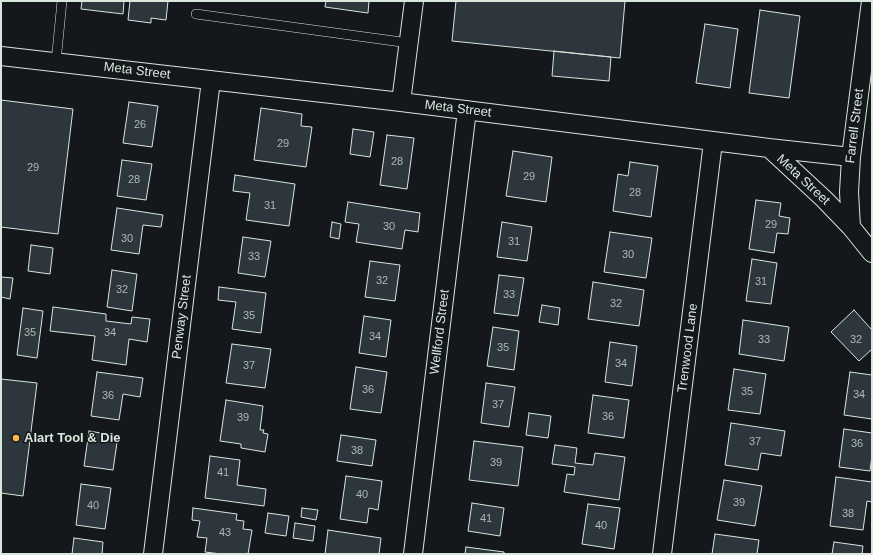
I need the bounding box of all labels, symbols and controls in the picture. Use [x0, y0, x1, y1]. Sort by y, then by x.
street label: Meta Street [103, 59, 171, 83]
street label: Farrell Street [843, 88, 867, 164]
street label: Meta Street [424, 97, 492, 121]
house number: 26 [134, 118, 146, 132]
house number: 29 [277, 137, 289, 151]
street label: Meta Street [773, 151, 833, 209]
house number: 28 [391, 155, 403, 169]
house number: 29 [27, 161, 39, 175]
house number: 29 [523, 170, 535, 184]
house number: 28 [128, 173, 140, 187]
house number: 28 [629, 186, 641, 200]
house number: 31 [264, 199, 276, 213]
house number: 29 [765, 218, 777, 232]
house number: 30 [383, 220, 395, 234]
house number: 30 [121, 232, 133, 246]
house number: 31 [508, 235, 520, 249]
house number: 30 [622, 248, 634, 262]
house number: 33 [248, 250, 260, 264]
street label: Penway Street [169, 274, 195, 360]
house number: 32 [376, 274, 388, 288]
house number: 31 [755, 275, 767, 289]
house number: 32 [116, 283, 128, 297]
house number: 33 [503, 288, 515, 302]
street label: Wellford Street [427, 289, 453, 375]
house number: 32 [610, 297, 622, 311]
street label: Trenwood Lane [675, 302, 701, 394]
house number: 35 [243, 309, 255, 323]
house number: 35 [24, 326, 36, 340]
house number: 34 [104, 326, 116, 340]
house number: 34 [369, 330, 381, 344]
house number: 33 [758, 333, 770, 347]
house number: 32 [850, 333, 862, 347]
house number: 35 [497, 341, 509, 355]
house number: 34 [615, 357, 627, 371]
house number: 37 [243, 359, 255, 373]
house number: 36 [362, 383, 374, 397]
house number: 35 [741, 385, 753, 399]
house number: 34 [853, 388, 865, 402]
house number: 36 [102, 389, 114, 403]
house number: 37 [492, 398, 504, 412]
house number: 36 [602, 410, 614, 424]
house number: 39 [237, 411, 249, 425]
place label: Alart Tool & Die [24, 430, 121, 446]
marker: Alart Tool & Die [11, 433, 21, 443]
house number: 37 [749, 435, 761, 449]
house number: 36 [851, 437, 863, 451]
house number: 38 [351, 444, 363, 458]
house number: 39 [490, 456, 502, 470]
house number: 41 [217, 466, 229, 480]
house number: 40 [356, 488, 368, 502]
house number: 39 [733, 496, 745, 510]
house number: 40 [87, 499, 99, 513]
house number: 38 [842, 507, 854, 521]
house number: 41 [480, 512, 492, 526]
house number: 40 [595, 519, 607, 533]
house number: 43 [219, 526, 231, 540]

